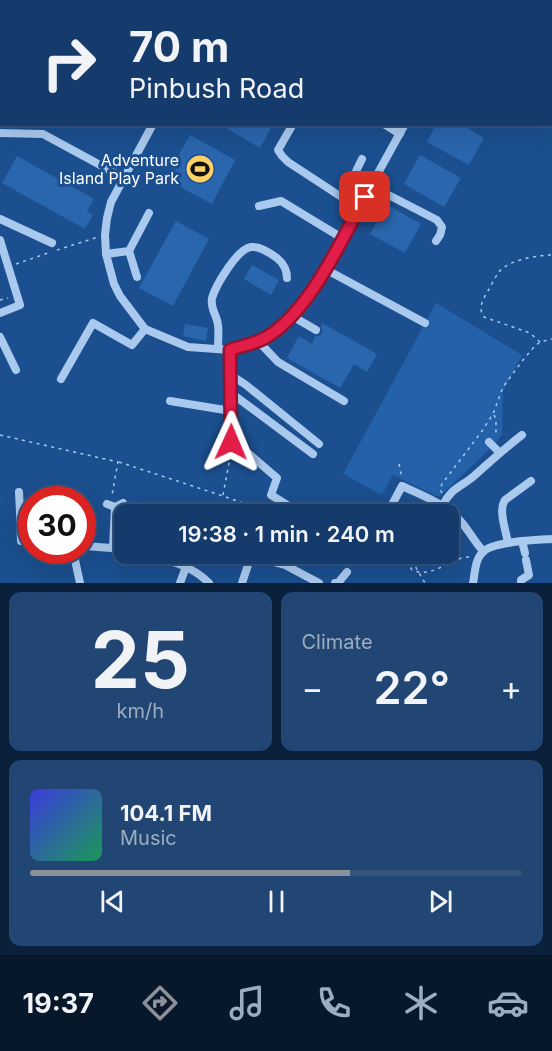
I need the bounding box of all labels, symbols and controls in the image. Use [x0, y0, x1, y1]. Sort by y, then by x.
text: 70 m [129, 21, 229, 72]
icon: right [30, 24, 108, 102]
text: Pinbush Road [129, 72, 304, 105]
place label: Adventure Island Play Park [59, 150, 179, 188]
sports icon: Adventure Island Play Park [184, 153, 216, 185]
pin [339, 171, 390, 222]
icon: arrive [348, 180, 381, 213]
position arrow [199, 410, 263, 474]
speed limit sign: 30 [18, 486, 96, 564]
text: 19:38 · 1 min · 240 m [178, 521, 395, 547]
text: 25 [91, 612, 190, 707]
text: Climate [302, 630, 373, 654]
text: 22° [373, 660, 450, 715]
text: − [302, 668, 323, 708]
text: + [500, 668, 522, 708]
text: km/h [116, 699, 164, 723]
text: 104.1 FM [120, 800, 212, 826]
text: Music [120, 826, 177, 850]
icon: previous [96, 885, 129, 918]
icon: pause [260, 885, 293, 918]
icon: next [424, 885, 457, 918]
icon: directions [139, 982, 181, 1024]
icon: music [226, 982, 268, 1024]
icon: phone [313, 982, 355, 1024]
icon: climate [400, 982, 442, 1024]
icon: car [487, 982, 529, 1024]
text: 19:37 [23, 987, 94, 1020]

